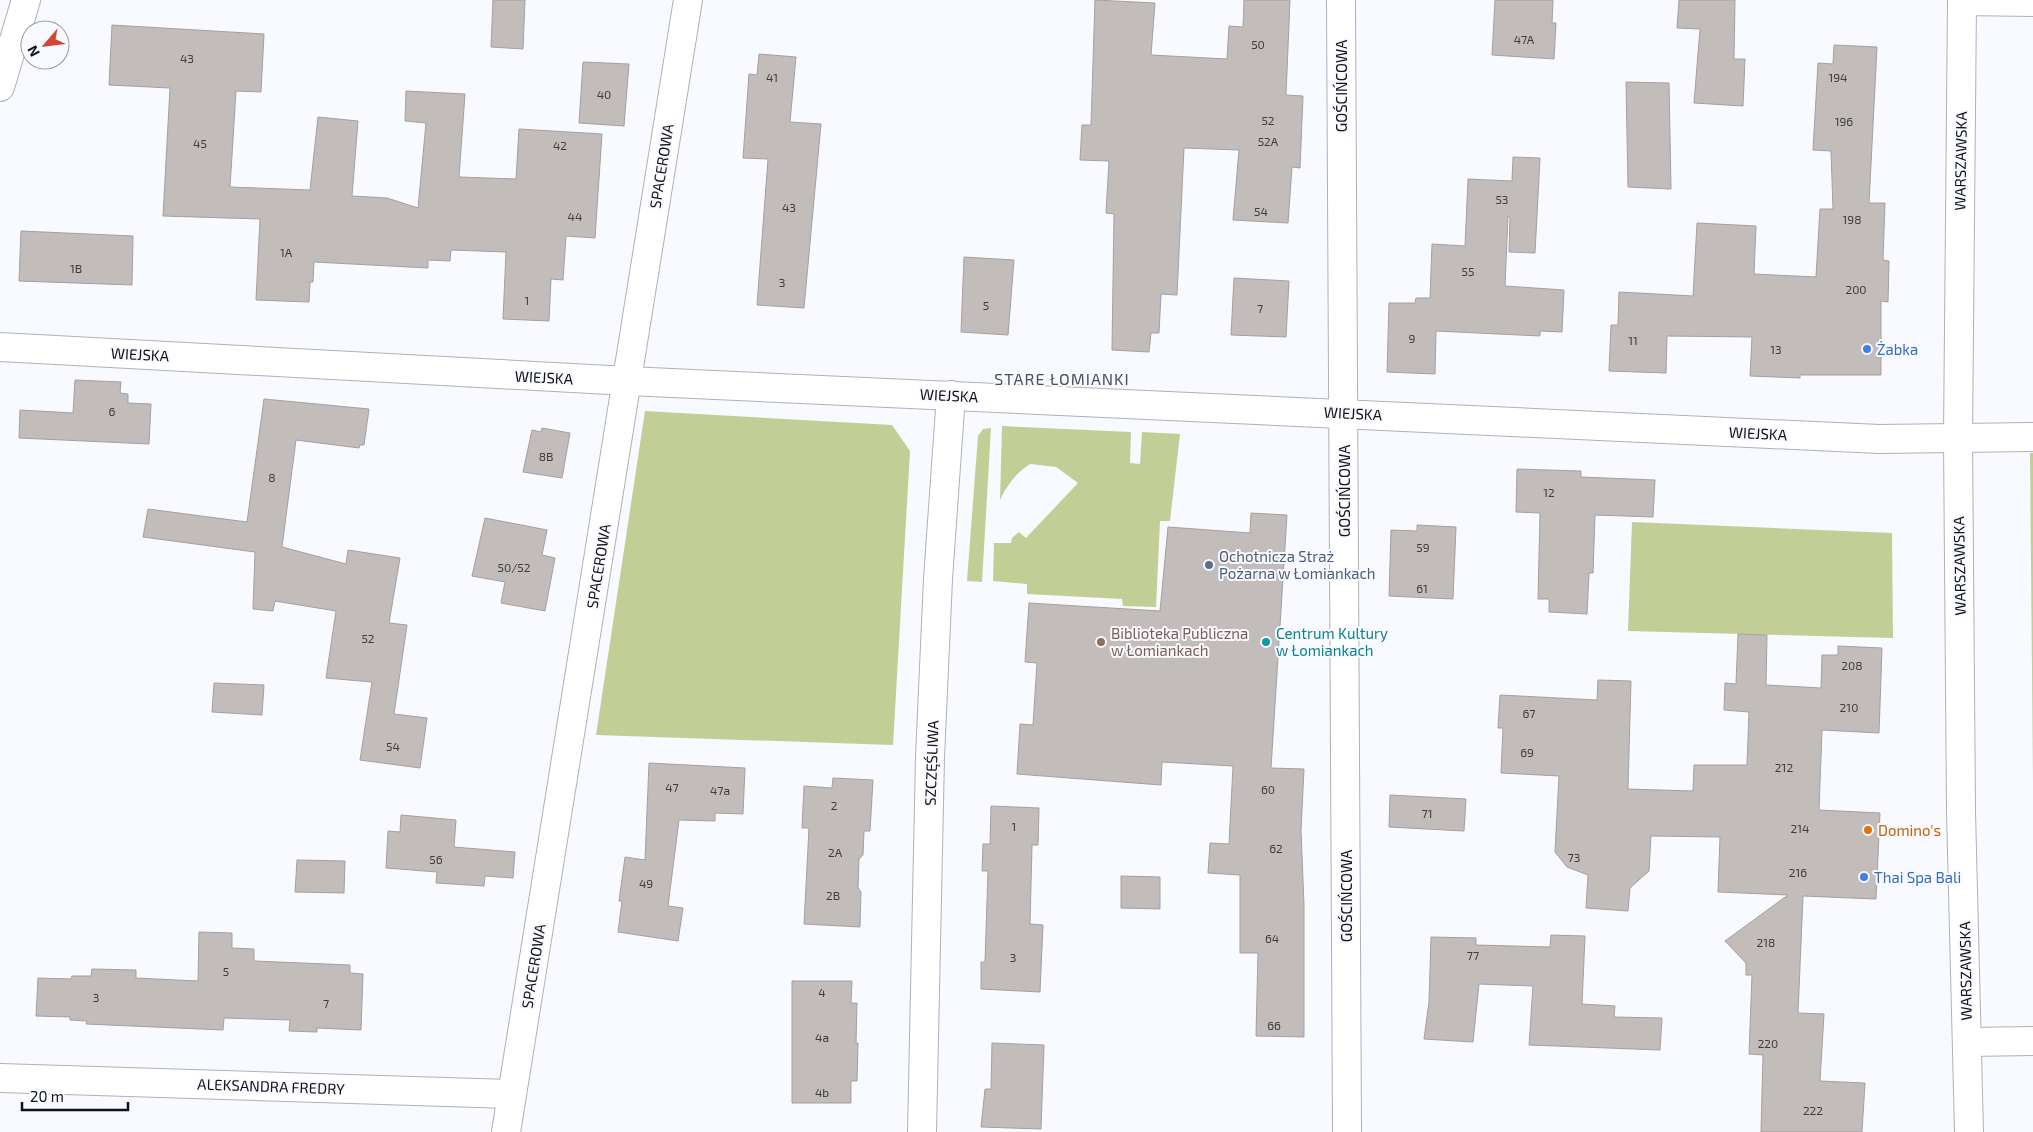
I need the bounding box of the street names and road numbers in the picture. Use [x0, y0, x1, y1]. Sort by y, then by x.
street label: GOŚCIŃCOWA [1332, 39, 1350, 132]
street label: WARSZAWSKA [1950, 111, 1970, 211]
street label: SPACEROWA [645, 122, 677, 210]
street label: WIEJSKA [110, 343, 170, 365]
street label: WIEJSKA [514, 366, 574, 388]
street label: WIEJSKA [919, 384, 979, 406]
street label: WIEJSKA [1323, 402, 1383, 424]
street label: WIEJSKA [1728, 422, 1788, 444]
street label: GOŚCIŃCOWA [1335, 444, 1353, 537]
street label: WARSZAWSKA [1949, 516, 1969, 616]
street label: SPACEROWA [582, 522, 614, 610]
street label: SZCZĘŚLIWA [921, 719, 942, 806]
street label: GOŚCIŃCOWA [1337, 849, 1355, 942]
street label: WARSZAWSKA [1955, 921, 1975, 1021]
street label: SPACEROWA [517, 922, 549, 1010]
street label: ALEKSANDRA FREDRY [197, 1074, 346, 1098]

